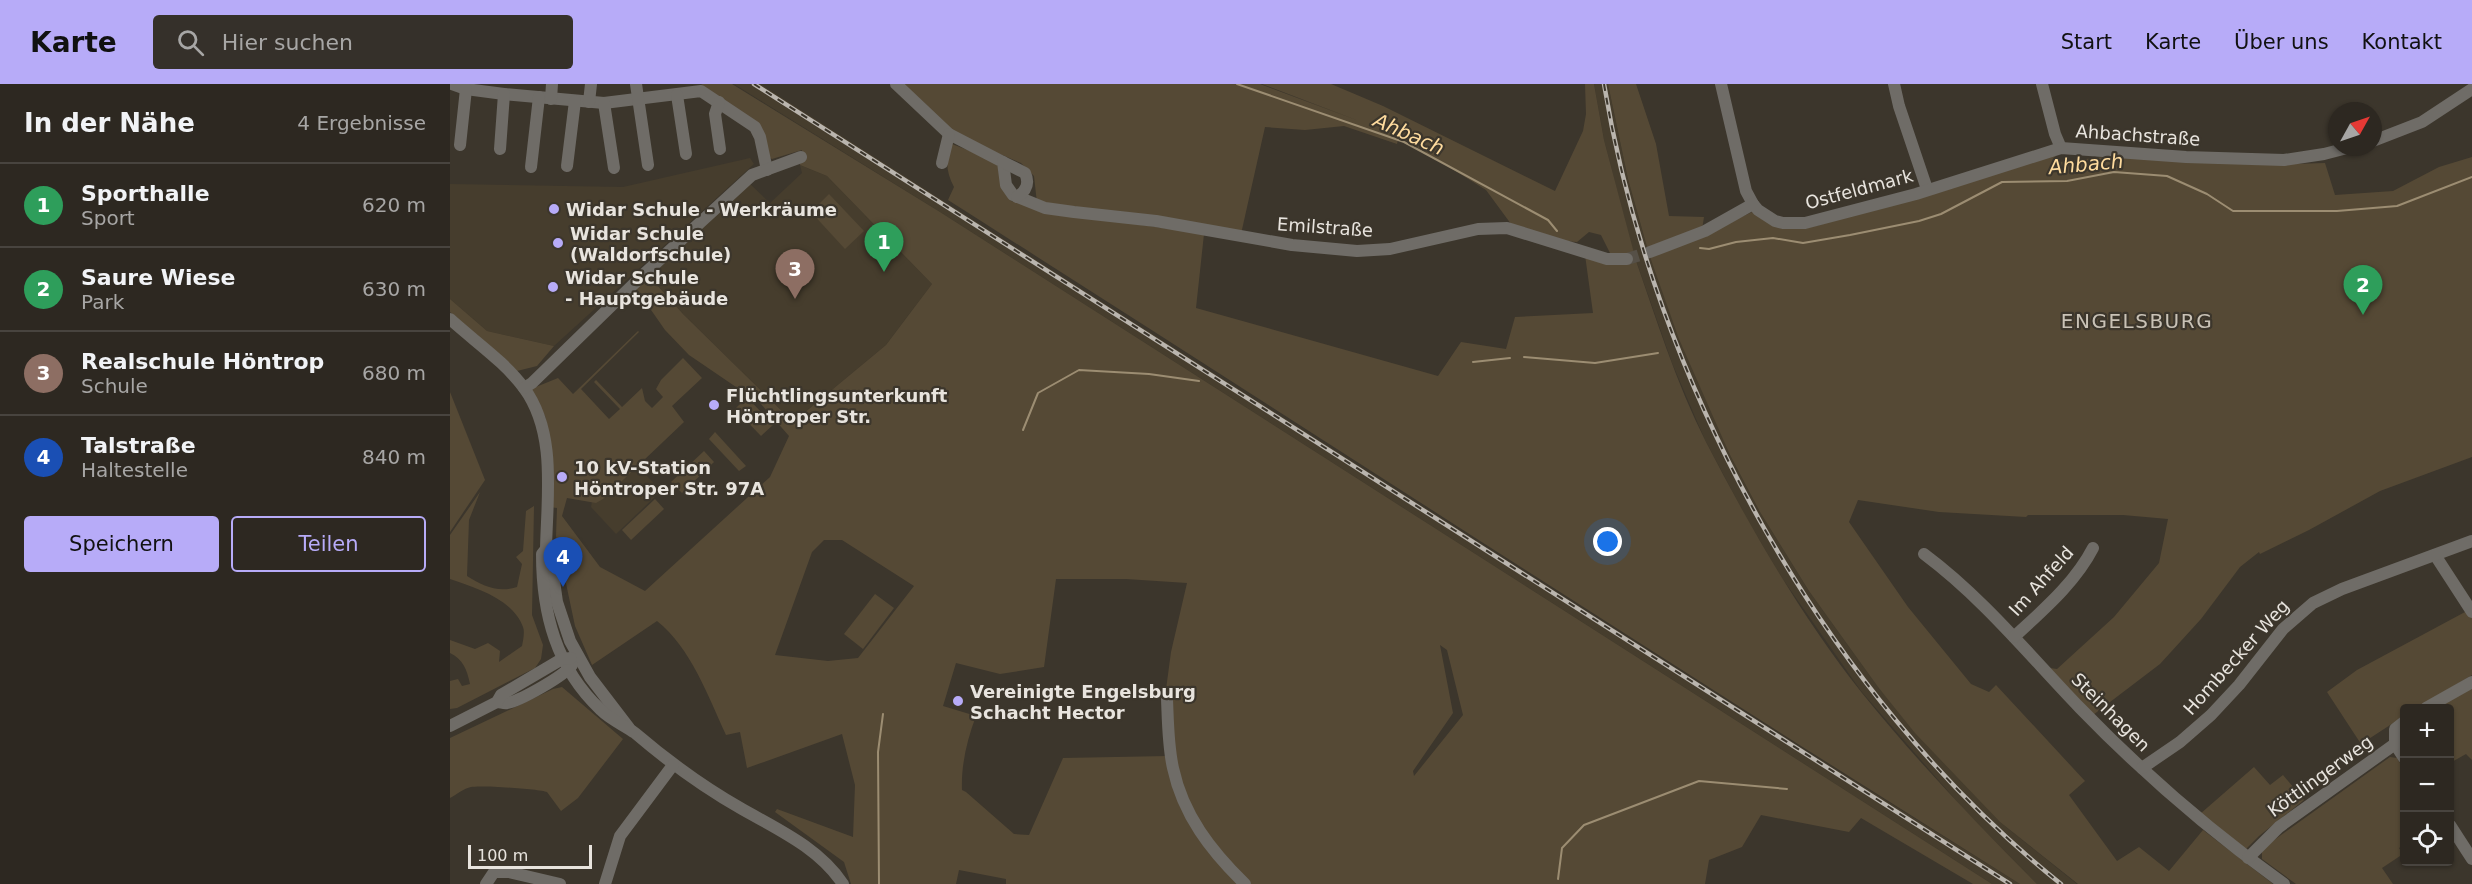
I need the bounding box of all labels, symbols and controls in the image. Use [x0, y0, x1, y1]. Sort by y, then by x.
search box [153, 15, 573, 69]
text: Karte [30, 26, 117, 59]
icon: search [174, 26, 207, 59]
text: Hier suchen [222, 30, 353, 55]
text: Start [2061, 30, 2112, 54]
text: Karte [2145, 30, 2201, 54]
text: Über uns [2234, 30, 2329, 54]
text: Kontakt [2362, 30, 2442, 54]
north arrow [2328, 102, 2382, 156]
water label: Ahbach [1368, 107, 1448, 160]
text: In der Nähe [24, 108, 195, 138]
text: 4 Ergebnisse [297, 111, 426, 135]
street label: Ahbachstraße [2075, 120, 2201, 150]
water label: Ahbach [2046, 149, 2124, 179]
street label: Ostfeldmark [1803, 164, 1916, 213]
text: Sporthalle [81, 181, 210, 206]
text: 1 [37, 193, 50, 217]
text: 620 m [362, 193, 426, 217]
place label: Widar Schule - Werkräume [566, 199, 837, 220]
marker: Widar Schule - Werkräume [547, 202, 561, 216]
text: Sport [81, 206, 135, 230]
street label: Emilstraße [1276, 213, 1374, 241]
pin: 1 [864, 222, 904, 272]
place label: Widar Schule (Waldorfschule) [570, 223, 731, 265]
marker: Widar Schule (Waldorfschule) [551, 236, 565, 250]
pin: 3 [776, 250, 814, 299]
text: Saure Wiese [81, 265, 236, 290]
pin: 2 [2344, 266, 2382, 315]
place label: Widar Schule - Hauptgebäude [565, 267, 728, 309]
text: 2 [37, 277, 50, 301]
text: 630 m [362, 277, 426, 301]
marker: Widar Schule - Hauptgebäude [546, 280, 560, 294]
text: Park [81, 290, 124, 314]
district label: ENGELSBURG [2061, 309, 2213, 333]
text: Realschule Höntrop [81, 349, 324, 374]
text: 3 [37, 361, 50, 385]
text: 680 m [362, 361, 426, 385]
text: Schule [81, 374, 148, 398]
place label: Flüchtlingsunterkunft Höntroper Str. [726, 385, 948, 427]
marker: Flüchtlingsunterkunft Höntroper Str. [707, 398, 721, 412]
text: Talstraße [81, 433, 196, 458]
text: 4 [37, 445, 50, 469]
text: 840 m [362, 445, 426, 469]
place label: 10 kV-Station Höntroper Str. 97A [574, 457, 764, 499]
text: Haltestelle [81, 458, 188, 482]
marker: 10 kV-Station Höntroper Str. 97A [555, 470, 569, 484]
button: Speichern [24, 516, 219, 572]
button: Teilen [231, 516, 426, 572]
your location [1593, 527, 1622, 556]
pin: 4 [544, 538, 582, 587]
street label: Im Ahfeld [2004, 542, 2078, 620]
street label: Hombecker Weg [2179, 595, 2293, 719]
street label: Steinhagen [2067, 668, 2155, 756]
place label: Vereinigte Engelsburg Schacht Hector [970, 681, 1196, 723]
marker: Vereinigte Engelsburg Schacht Hector [951, 694, 965, 708]
map controls [2400, 704, 2454, 866]
button: + [2400, 704, 2454, 758]
street label: Köttlingerweg [2263, 731, 2377, 821]
button: − [2400, 758, 2454, 812]
button: locate [2400, 812, 2454, 866]
scale bar [468, 842, 592, 870]
text: 100 m [477, 846, 528, 865]

